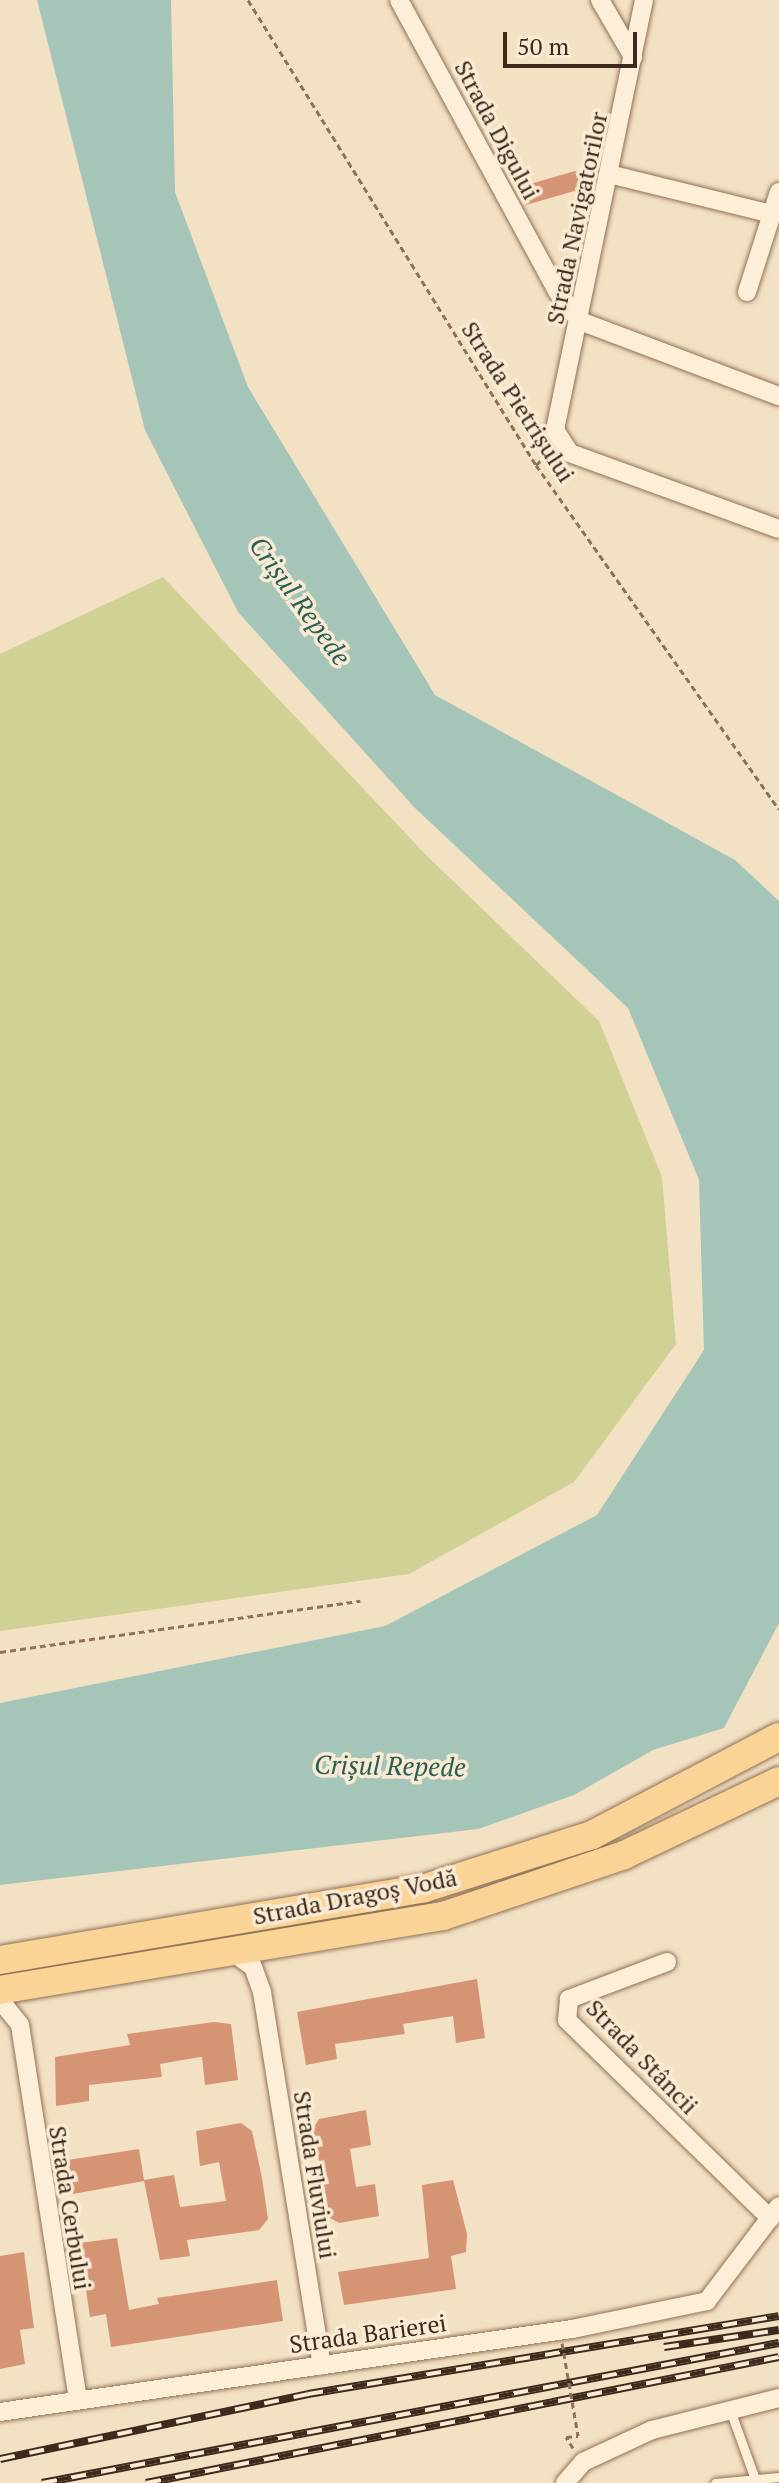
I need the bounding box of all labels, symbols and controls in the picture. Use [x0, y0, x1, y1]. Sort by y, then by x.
scale bar [507, 16, 641, 66]
text: 50 m [517, 30, 569, 62]
street label: Strada Digului [448, 56, 546, 204]
street label: Strada Navigatorilor [540, 109, 614, 327]
street label: Strada Pietrișului [455, 316, 581, 488]
water label: Crișul Repede [243, 531, 357, 671]
water label: Crișul Repede [314, 1749, 466, 1783]
street label: Strada Dragoș Vodă [250, 1863, 460, 1931]
street label: Strada Stâncii [580, 1994, 704, 2120]
street label: Strada Fluviului [287, 2089, 343, 2261]
street label: Strada Cerbului [43, 2124, 97, 2292]
street label: Strada Barierei [288, 2309, 448, 2359]

